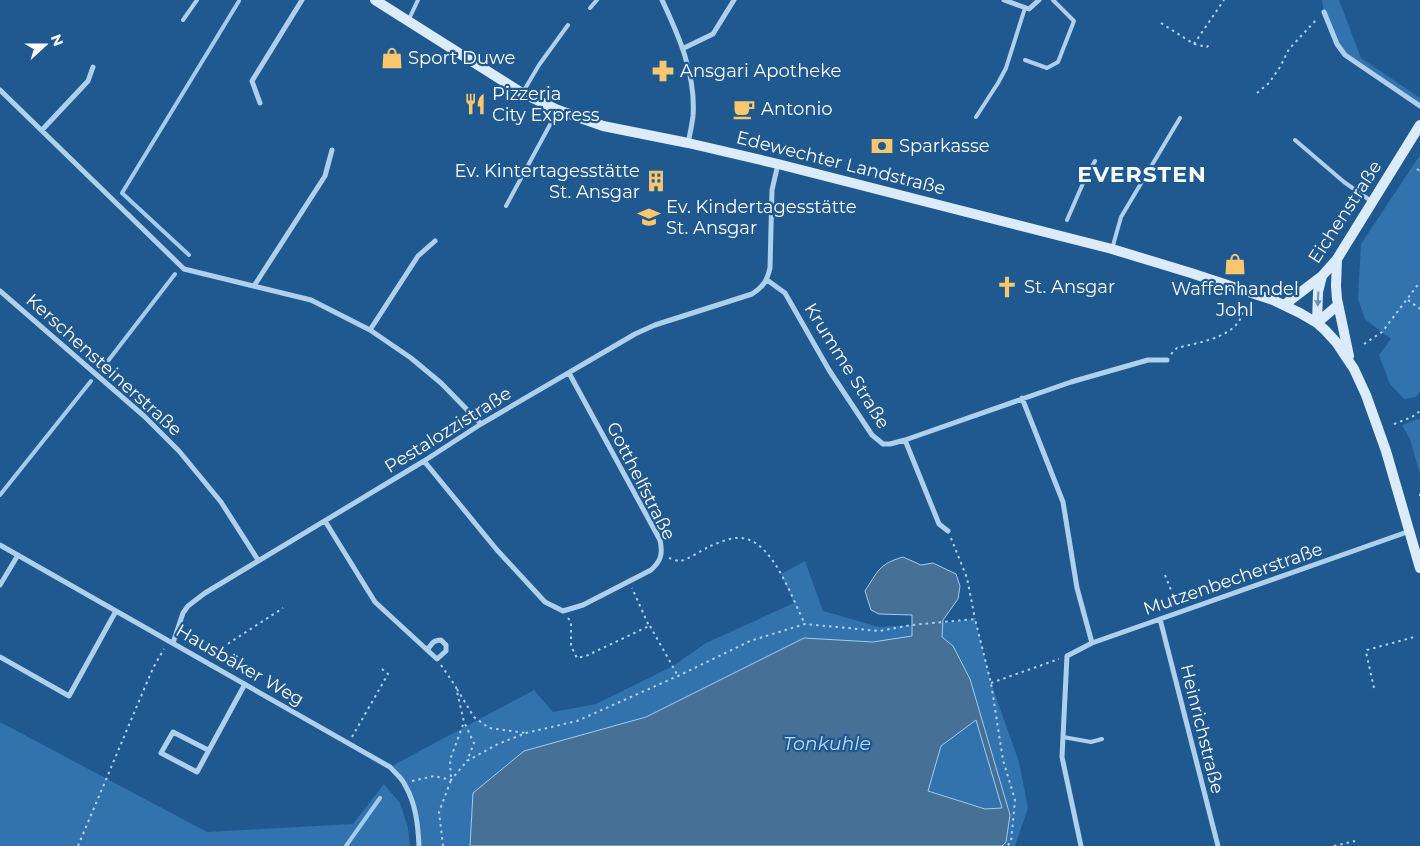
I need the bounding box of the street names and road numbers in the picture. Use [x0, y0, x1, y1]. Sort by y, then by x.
street label: Edewechter Landstraße [734, 126, 948, 200]
street label: Eichenstraße [1304, 156, 1386, 268]
street label: Kerschensteinerstraße [22, 289, 187, 441]
street label: Krumme Straße [799, 299, 895, 433]
street label: Pestalozzistraße [381, 382, 516, 478]
street label: Gotthelfstraße [602, 418, 680, 544]
street label: Mutzenbecherstraße [1141, 538, 1326, 620]
street label: Hausbäker Weg [172, 619, 308, 711]
street label: Heinrichstraße [1175, 662, 1229, 796]

